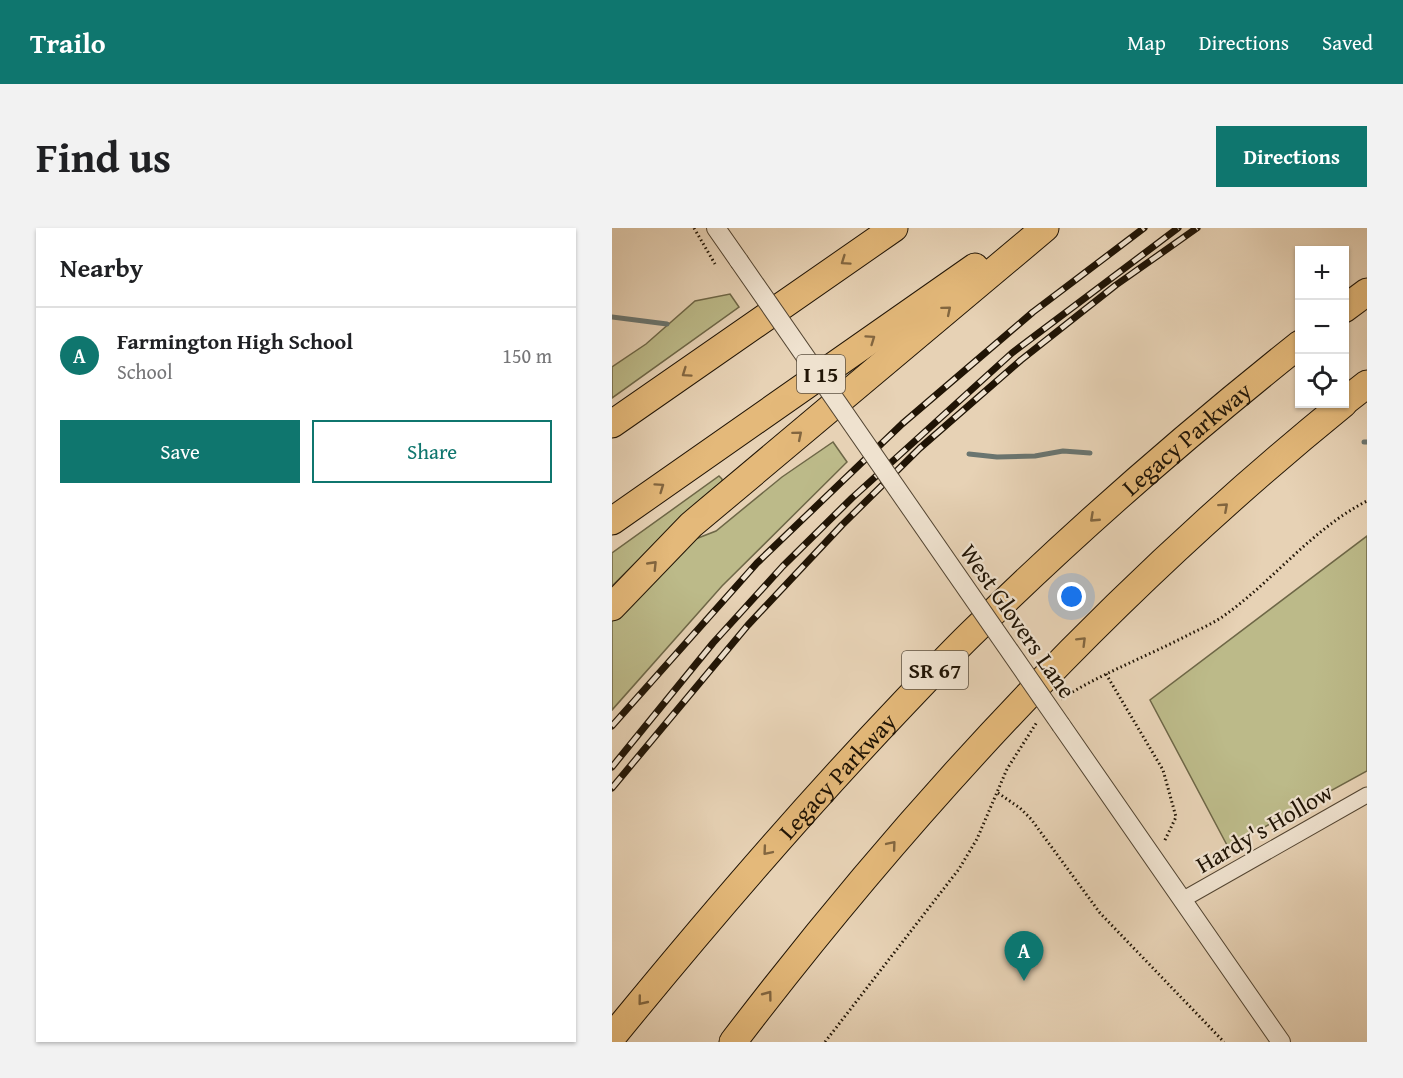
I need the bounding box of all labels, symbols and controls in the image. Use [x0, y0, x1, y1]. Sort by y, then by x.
text: Trailo [30, 22, 106, 63]
text: Map [1127, 27, 1166, 58]
text: Directions [1199, 27, 1289, 58]
text: Saved [1322, 27, 1373, 58]
text: Find us [36, 126, 171, 187]
button: Directions [1216, 126, 1367, 187]
map controls [1295, 246, 1349, 408]
button: + [1295, 246, 1349, 300]
text: Nearby [60, 248, 143, 287]
one-way arrow [841, 254, 852, 265]
button: − [1295, 300, 1349, 354]
one-way arrow [940, 306, 951, 317]
text: Farmington High School [117, 325, 353, 357]
one-way arrow [864, 335, 875, 346]
text: A [73, 341, 86, 370]
text: 150 m [502, 341, 552, 370]
button: locate [1295, 354, 1349, 408]
road number: I 15 [797, 355, 845, 393]
text: School [117, 357, 173, 386]
one-way arrow [681, 366, 692, 377]
street label: Legacy Parkway [1114, 373, 1259, 503]
button: Save [60, 420, 300, 483]
button: Share [312, 420, 552, 483]
one-way arrow [791, 432, 802, 443]
one-way arrow [653, 483, 664, 494]
one-way arrow [1217, 503, 1228, 514]
one-way arrow [1091, 510, 1102, 521]
street label: West Glovers Lane [952, 537, 1084, 705]
one-way arrow [645, 561, 656, 572]
your location [1057, 582, 1086, 611]
one-way arrow [1075, 637, 1086, 647]
road number: SR 67 [902, 651, 968, 689]
street label: Legacy Parkway [770, 704, 904, 847]
street label: Hardy's Hollow [1189, 775, 1339, 881]
one-way arrow [885, 841, 896, 852]
one-way arrow [763, 844, 774, 855]
pin: A [1004, 932, 1044, 981]
one-way arrow [761, 991, 772, 1002]
one-way arrow [638, 994, 649, 1005]

